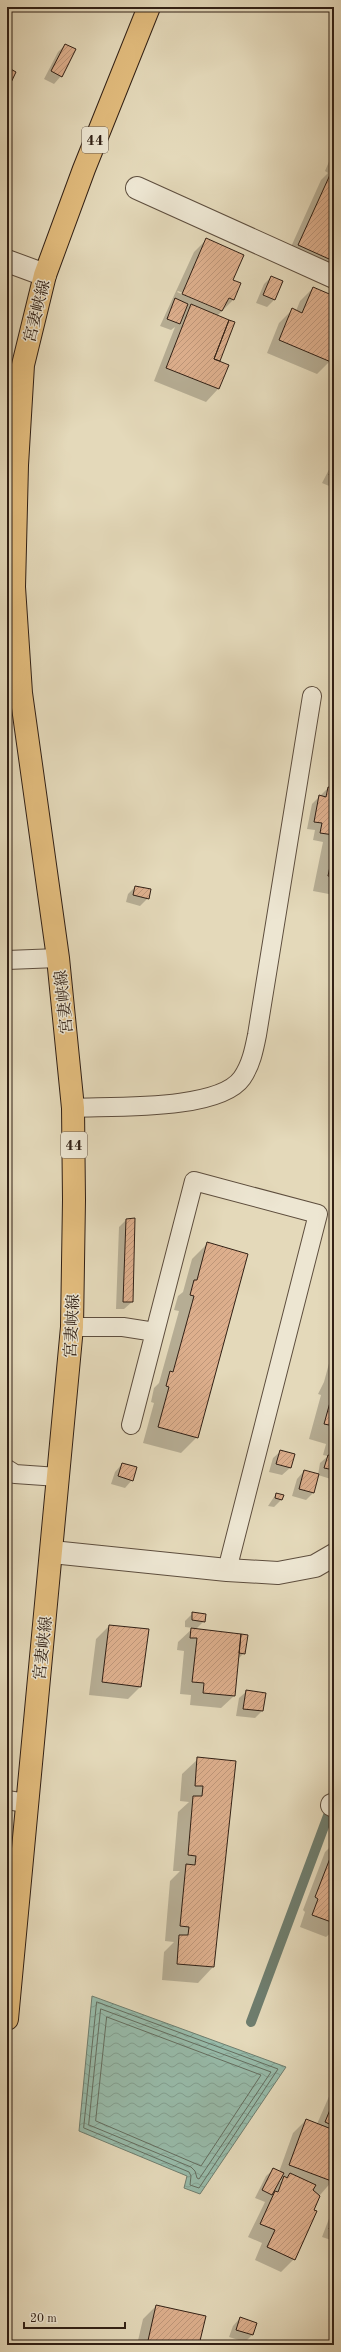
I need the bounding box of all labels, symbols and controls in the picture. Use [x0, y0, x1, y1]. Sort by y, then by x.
road number: 44 [82, 127, 108, 153]
street label: 宮妻峡線 [20, 278, 53, 344]
street label: 宮妻峡線 [52, 969, 76, 1035]
road number: 44 [61, 1132, 87, 1158]
street label: 宮妻峡線 [61, 1294, 83, 1358]
street label: 宮妻峡線 [31, 1615, 55, 1681]
scale bar [24, 2304, 125, 2330]
text: 20 m [30, 2313, 57, 2325]

